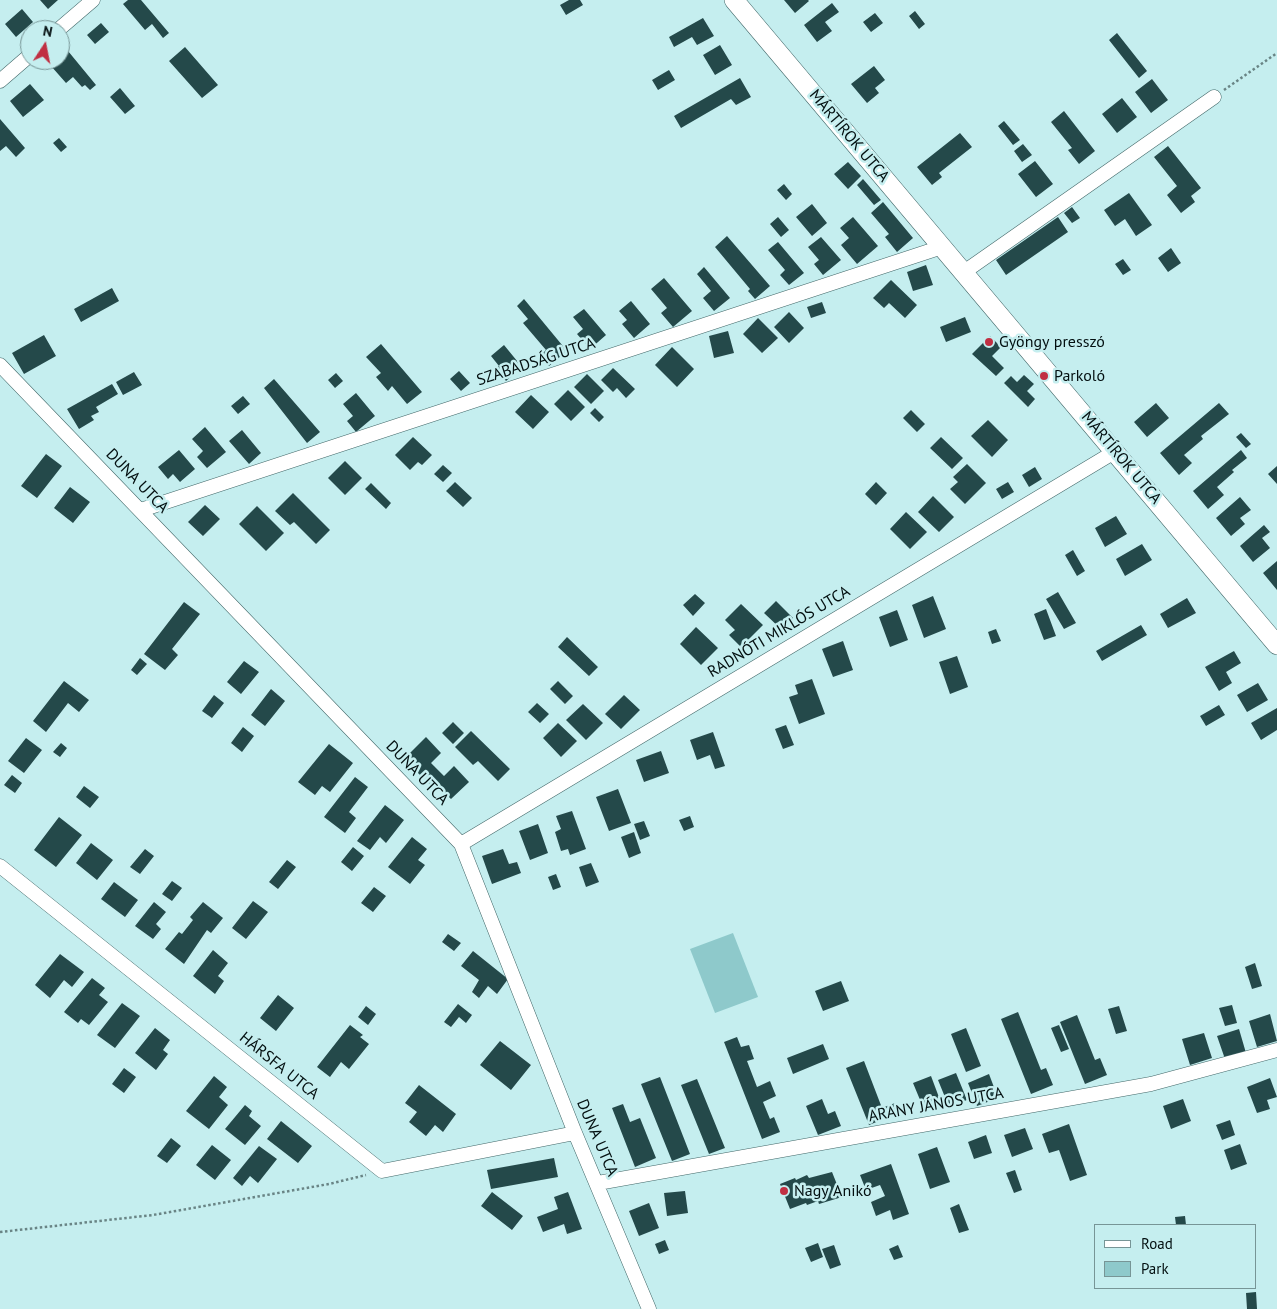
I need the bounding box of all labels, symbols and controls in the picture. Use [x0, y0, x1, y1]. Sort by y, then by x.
north arrow [20, 20, 70, 70]
text: N [41, 22, 54, 41]
street label: MÁRTÍROK UTCA [805, 86, 893, 186]
place label: Gyöngy presszó [999, 332, 1105, 352]
street label: SZABADSÁG UTCA [474, 334, 598, 390]
marker: Gyöngy presszó [983, 336, 995, 348]
place label: Parkoló [1054, 366, 1105, 386]
marker: Parkoló [1038, 370, 1050, 382]
street label: MÁRTÍROK UTCA [1077, 408, 1165, 508]
street label: DUNA UTCA [102, 445, 172, 517]
street label: RADNÓTI MIKLÓS UTCA [705, 582, 853, 682]
street label: DUNA UTCA [382, 737, 452, 809]
street label: HÁRSFA UTCA [235, 1028, 323, 1104]
street label: ARANY JÁNOS UTCA [867, 1084, 1005, 1126]
street label: DUNA UTCA [572, 1097, 622, 1179]
place label: Nagy Anikó [794, 1181, 871, 1201]
marker: Nagy Anikó [778, 1185, 790, 1197]
legend [1094, 1224, 1257, 1289]
text: Road [1141, 1234, 1173, 1253]
text: Park [1141, 1259, 1169, 1278]

